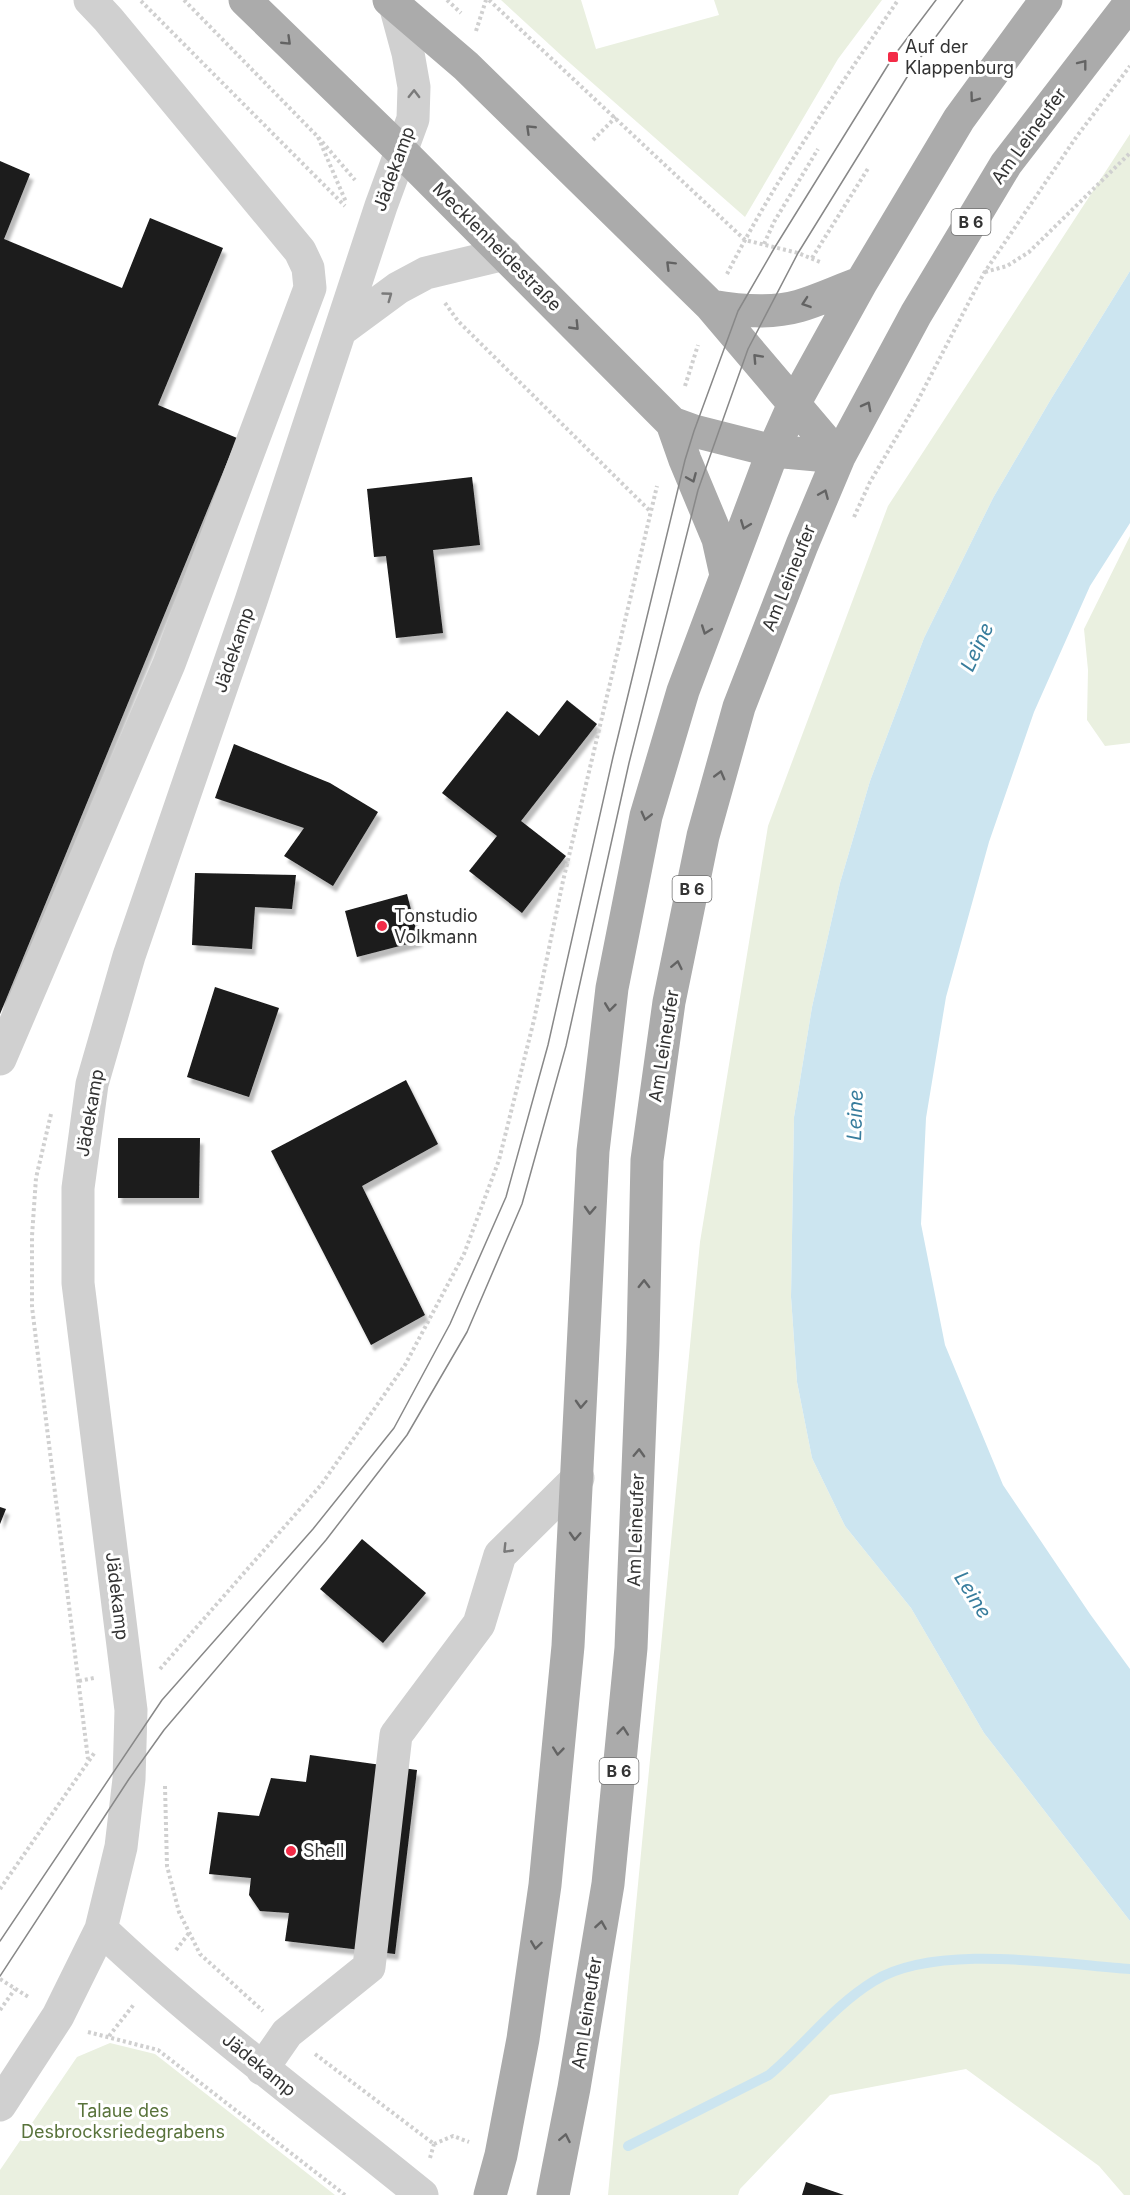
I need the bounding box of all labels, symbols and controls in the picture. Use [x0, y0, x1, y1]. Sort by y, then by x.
one-way arrow [279, 33, 290, 44]
place label: Auf der Klappenburg [905, 36, 1014, 78]
marker: Auf der Klappenburg [886, 50, 900, 64]
one-way arrow [1076, 60, 1087, 71]
street label: Am Leineufer [987, 83, 1071, 188]
one-way arrow [407, 90, 420, 99]
one-way arrow [970, 92, 981, 103]
street label: Jädekamp [368, 124, 419, 214]
one-way arrow [526, 125, 537, 136]
street label: Mecklenheidestraße [429, 178, 566, 315]
road number: B 6 [952, 209, 990, 235]
one-way arrow [666, 261, 676, 272]
one-way arrow [382, 292, 393, 303]
one-way arrow [801, 296, 811, 308]
one-way arrow [568, 318, 579, 329]
one-way arrow [753, 355, 764, 366]
one-way arrow [860, 401, 871, 412]
one-way arrow [685, 471, 697, 482]
one-way arrow [816, 489, 828, 500]
one-way arrow [739, 519, 752, 530]
street label: Am Leineufer [758, 521, 820, 634]
street label: Jädekamp [209, 604, 258, 695]
water label: Leine [955, 619, 999, 675]
one-way arrow [700, 624, 713, 635]
one-way arrow [713, 770, 725, 781]
one-way arrow [641, 811, 654, 821]
road number: B 6 [672, 876, 712, 902]
place label: Tonstudio Volkmann [394, 905, 478, 947]
marker: Tonstudio Volkmann [375, 919, 389, 933]
one-way arrow [669, 960, 682, 970]
street label: Am Leineufer [644, 988, 683, 1104]
one-way arrow [604, 1003, 617, 1012]
street label: Jädekamp [71, 1067, 108, 1158]
water label: Leine [842, 1089, 868, 1141]
one-way arrow [584, 1205, 597, 1214]
one-way arrow [638, 1279, 650, 1288]
one-way arrow [575, 1400, 588, 1409]
one-way arrow [632, 1448, 645, 1457]
street label: Am Leineufer [623, 1473, 648, 1587]
one-way arrow [568, 1532, 581, 1541]
one-way arrow [503, 1542, 514, 1552]
street label: Jädekamp [102, 1551, 133, 1641]
water label: Leine [949, 1567, 997, 1623]
one-way arrow [616, 1727, 629, 1736]
one-way arrow [552, 1747, 565, 1756]
road number: B 6 [600, 1758, 638, 1784]
place label: Shell [303, 1840, 344, 1861]
marker: Shell [284, 1844, 298, 1858]
one-way arrow [595, 1920, 607, 1930]
one-way arrow [531, 1941, 543, 1950]
street label: Am Leineufer [567, 1955, 606, 2071]
street label: Jädekamp [218, 2029, 300, 2101]
park label: Talaue des Desbrocksriedegrabens [21, 2100, 225, 2142]
one-way arrow [558, 2133, 571, 2143]

